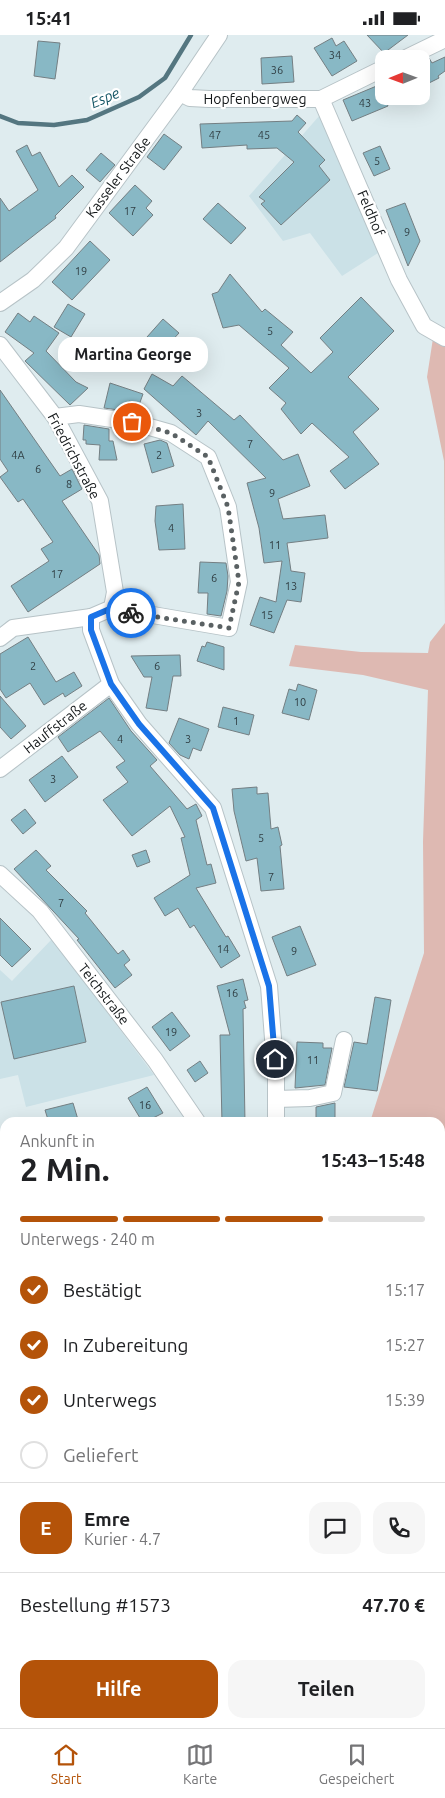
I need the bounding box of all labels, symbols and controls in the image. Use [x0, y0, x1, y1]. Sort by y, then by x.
text: 15:41 [25, 7, 73, 29]
house number: 34 [329, 49, 341, 61]
north arrow [375, 50, 430, 105]
map controls [375, 50, 430, 105]
house number: 36 [271, 64, 283, 76]
water label: Espe [88, 84, 122, 111]
street label: Hopfenbergweg [203, 91, 307, 107]
house number: 43 [359, 97, 371, 109]
house number: 47 [209, 129, 221, 141]
house number: 45 [258, 129, 270, 141]
street label: Kasseler Straße [82, 133, 154, 221]
house number: 5 [374, 155, 380, 167]
street label: Feldhof [354, 188, 388, 239]
house number: 17 [124, 205, 136, 217]
house number: 9 [404, 226, 410, 238]
house number: 19 [75, 265, 87, 277]
house number: 5 [267, 325, 273, 337]
callout: Martina George [57, 337, 207, 372]
text: Martina George [74, 345, 192, 363]
pin [111, 401, 153, 443]
house number: 3 [196, 407, 202, 419]
icon: bag [118, 408, 146, 436]
street label: Friedrichstraße [45, 410, 103, 502]
house number: 7 [247, 438, 253, 450]
house number: 4A [11, 449, 26, 461]
house number: 2 [156, 449, 162, 461]
house number: 6 [35, 463, 41, 475]
house number: 8 [66, 478, 72, 490]
house number: 9 [269, 487, 275, 499]
house number: 4 [168, 522, 174, 534]
house number: 11 [269, 539, 281, 551]
house number: 17 [51, 568, 63, 580]
house number: 6 [211, 572, 217, 584]
house number: 13 [285, 580, 297, 592]
courier [106, 588, 156, 638]
icon: bike [117, 599, 145, 627]
house number: 15 [261, 609, 273, 621]
house number: 2 [30, 660, 36, 672]
house number: 6 [154, 660, 160, 672]
house number: 10 [294, 696, 306, 708]
street label: Hauffstraße [20, 697, 90, 757]
house number: 1 [233, 715, 239, 727]
house number: 4 [117, 733, 123, 745]
house number: 3 [185, 733, 191, 745]
house number: 3 [50, 773, 56, 785]
house number: 5 [258, 832, 264, 844]
house number: 7 [268, 871, 274, 883]
house number: 7 [58, 897, 64, 909]
house number: 14 [217, 943, 229, 955]
house number: 9 [291, 945, 297, 957]
street label: Teichstraße [75, 960, 133, 1028]
house number: 16 [226, 987, 238, 999]
house number: 19 [165, 1026, 177, 1038]
pin [254, 1038, 296, 1080]
icon: home [261, 1045, 289, 1073]
house number: 11 [307, 1054, 319, 1066]
house number: 16 [139, 1099, 151, 1111]
text: Ankunft in [20, 1132, 95, 1150]
text: 15:43–15:48 [320, 1149, 425, 1171]
text: 2 Min. [20, 1151, 110, 1187]
text: Unterwegs · 240 m [20, 1230, 155, 1248]
icon: check [20, 1276, 48, 1304]
text: Bestätigt [63, 1279, 141, 1301]
text: 15:17 [385, 1281, 425, 1299]
icon: check [20, 1331, 48, 1359]
text: In Zubereitung [63, 1334, 189, 1356]
text: 15:27 [385, 1336, 425, 1354]
icon: check [20, 1386, 48, 1414]
text: Unterwegs [63, 1389, 157, 1411]
text: 15:39 [385, 1391, 425, 1409]
text: Geliefert [63, 1444, 139, 1466]
button: chat [309, 1502, 361, 1554]
button: phone [373, 1502, 425, 1554]
text: Emre [84, 1508, 130, 1530]
text: E [40, 1517, 52, 1539]
text: Kurier · 4.7 [84, 1530, 161, 1548]
text: Bestellung #1573 [20, 1594, 171, 1616]
text: 47.70 € [362, 1594, 425, 1616]
button: Hilfe [20, 1660, 218, 1718]
button: Teilen [228, 1660, 425, 1718]
tab: Start [51, 1741, 82, 1787]
tab: Karte [183, 1741, 217, 1787]
tab: Gespeichert [319, 1741, 394, 1787]

